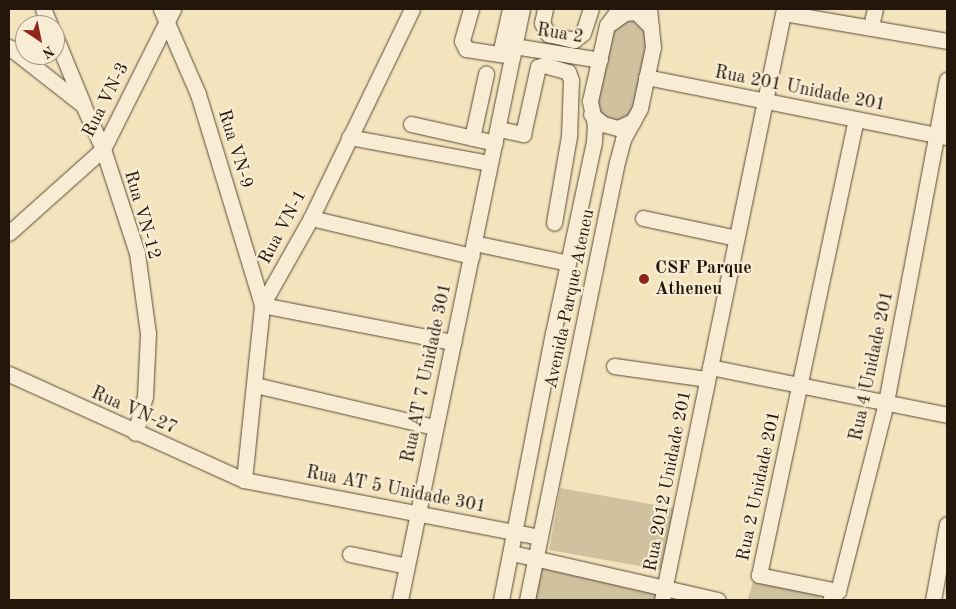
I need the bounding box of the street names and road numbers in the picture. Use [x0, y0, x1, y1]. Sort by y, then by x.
street label: Rua 2 [535, 20, 585, 48]
street label: Rua VN-3 [78, 59, 134, 141]
street label: Rua 201 Unidade 201 [713, 62, 887, 116]
street label: Rua VN-9 [213, 107, 257, 191]
street label: Rua VN-12 [119, 168, 165, 262]
street label: Rua VN-1 [254, 186, 312, 268]
street label: Avenida Parque Ateneu [540, 207, 600, 391]
street label: Rua AT 7 Unidade 301 [397, 281, 457, 465]
street label: Rua 4 Unidade 201 [846, 289, 898, 443]
street label: Rua VN-27 [88, 382, 180, 440]
street label: Rua 2012 Unidade 201 [640, 389, 696, 573]
street label: Rua 2 Unidade 201 [733, 409, 785, 563]
street label: Rua AT 5 Unidade 301 [304, 462, 488, 518]

